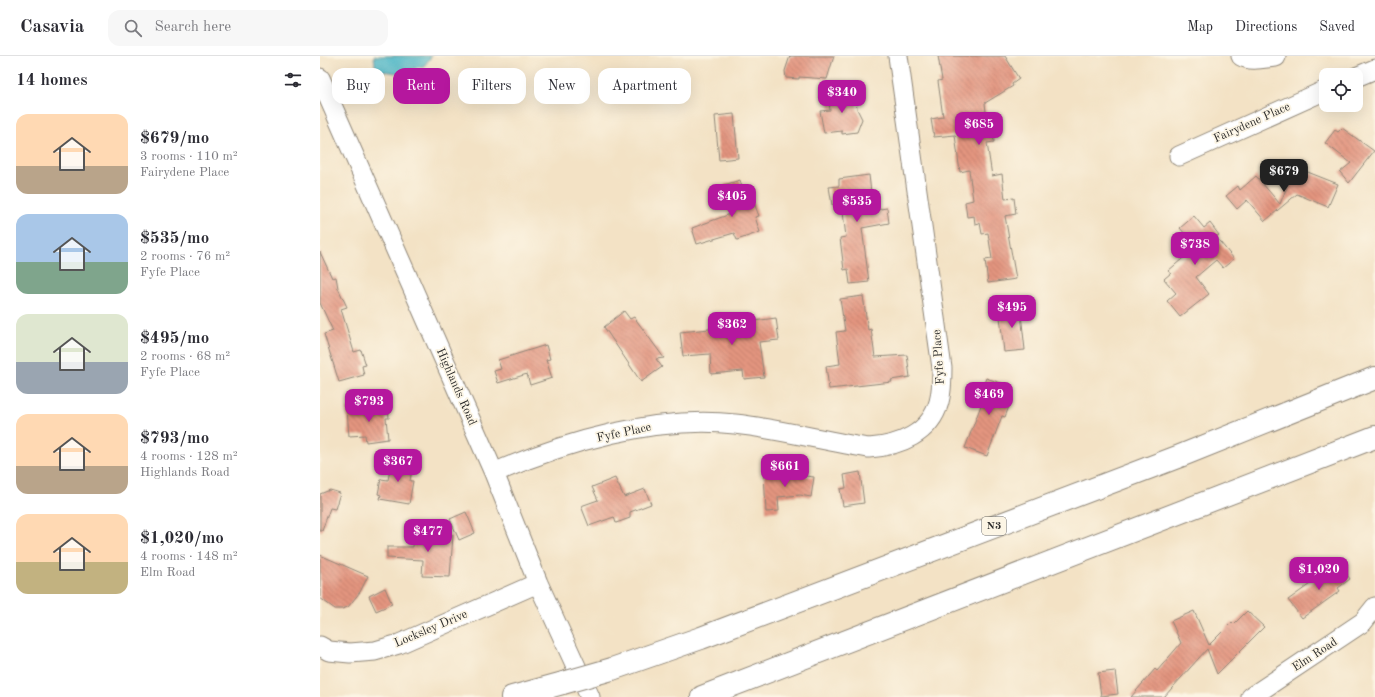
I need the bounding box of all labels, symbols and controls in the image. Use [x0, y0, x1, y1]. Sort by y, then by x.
search box [108, 10, 388, 46]
icon: search [122, 17, 144, 39]
text: Casavia [20, 18, 84, 37]
text: Search here [154, 20, 231, 35]
text: Map [1187, 20, 1213, 34]
text: Directions [1235, 20, 1297, 34]
text: Saved [1319, 20, 1355, 34]
chip: Buy [332, 68, 385, 104]
chip: Rent [393, 68, 450, 104]
chip: Filters [458, 68, 526, 104]
chip: New [534, 68, 590, 104]
chip: Apartment [598, 68, 691, 104]
map controls [1319, 68, 1363, 112]
button: locate [1319, 68, 1363, 112]
icon: filters [282, 69, 304, 91]
text: 14 homes [16, 72, 88, 89]
pin: $340 [818, 80, 866, 114]
text: $340 [827, 86, 857, 99]
street label: Fairydene Place [1212, 101, 1293, 145]
pin: $685 [955, 112, 1003, 146]
text: $685 [964, 118, 994, 131]
icon: home [48, 130, 96, 178]
text: $679/mo [140, 130, 209, 147]
text: 3 rooms · 110 m² [140, 150, 238, 163]
pin: $679 [1260, 159, 1308, 193]
text: $679 [1269, 165, 1299, 178]
text: Fairydene Place [140, 166, 229, 179]
pin: $405 [708, 184, 756, 218]
pin: $535 [833, 189, 881, 223]
text: $405 [717, 190, 747, 203]
text: $535 [842, 195, 872, 208]
icon: home [48, 230, 96, 278]
text: $535/mo [140, 230, 209, 247]
pin: $738 [1171, 232, 1219, 266]
text: $738 [1180, 238, 1210, 251]
text: 2 rooms · 76 m² [140, 250, 230, 263]
text: Fyfe Place [140, 266, 200, 279]
pin: $495 [988, 295, 1036, 329]
text: $495 [997, 301, 1027, 314]
pin: $362 [708, 312, 756, 346]
text: $362 [717, 318, 747, 331]
street label: Fyfe Place [931, 328, 947, 385]
icon: home [48, 330, 96, 378]
text: $495/mo [140, 330, 209, 347]
street label: Highlands Road [434, 347, 478, 427]
text: 2 rooms · 68 m² [140, 350, 230, 363]
text: Fyfe Place [140, 366, 200, 379]
pin: $469 [965, 382, 1013, 416]
text: $469 [974, 388, 1004, 401]
pin: $793 [345, 389, 393, 423]
text: $793 [354, 395, 384, 408]
street label: Fyfe Place [596, 421, 653, 445]
icon: home [48, 430, 96, 478]
text: $793/mo [140, 430, 209, 447]
pin: $367 [374, 449, 422, 483]
text: 4 rooms · 128 m² [140, 450, 238, 463]
pin: $661 [761, 454, 809, 488]
text: $367 [383, 455, 413, 468]
text: $661 [770, 460, 800, 473]
text: Highlands Road [140, 466, 230, 479]
road number: N3 [982, 517, 1006, 535]
pin: $477 [404, 519, 452, 553]
text: $477 [413, 525, 443, 538]
icon: home [48, 530, 96, 578]
text: $1,020/mo [140, 530, 224, 547]
text: 4 rooms · 148 m² [140, 550, 238, 563]
pin: $1,020 [1286, 557, 1352, 591]
text: $1,020 [1298, 563, 1340, 576]
text: Elm Road [140, 566, 195, 579]
street label: Locksley Drive [393, 608, 470, 650]
street label: Elm Road [1290, 636, 1340, 674]

